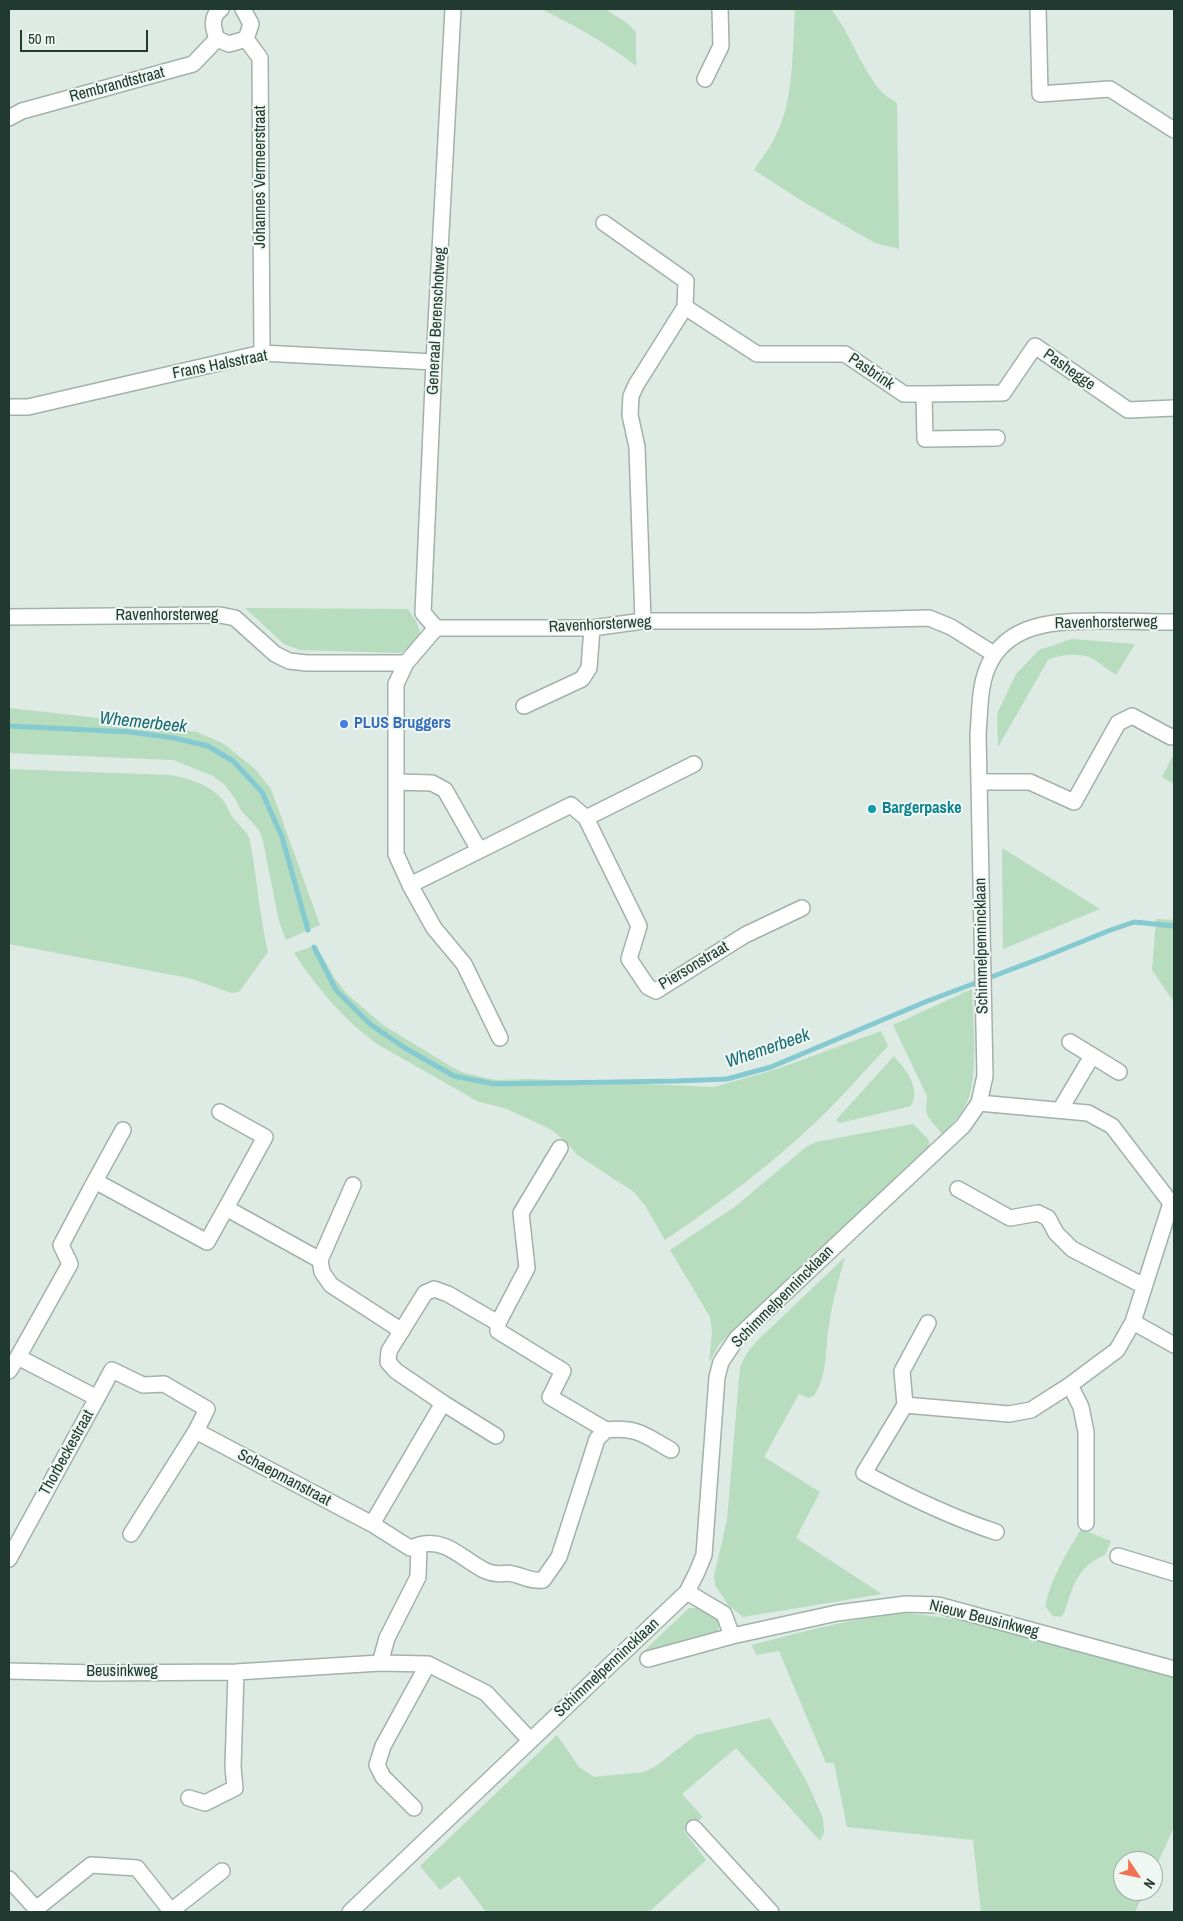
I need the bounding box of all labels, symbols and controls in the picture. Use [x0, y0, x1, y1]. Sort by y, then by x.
scale bar [22, 20, 150, 52]
text: 50 m [28, 28, 55, 49]
street label: Rembrandtstraat [67, 63, 167, 107]
street label: Johannes Vermeerstraat [251, 106, 271, 248]
street label: Generaal Berenschotweg [424, 247, 450, 395]
street label: Pashegge [1039, 345, 1099, 395]
street label: Frans Halsstraat [171, 346, 269, 384]
street label: Pasbrink [844, 350, 898, 394]
street label: Ravenhorsterweg [116, 606, 218, 626]
street label: Ravenhorsterweg [548, 613, 652, 637]
street label: Ravenhorsterweg [1054, 613, 1158, 633]
water label: Whemerbeek [98, 708, 188, 738]
place label: PLUS Bruggers [354, 714, 451, 734]
marker: PLUS Bruggers [338, 718, 350, 730]
place label: Bargerpaske [882, 799, 961, 819]
marker: Bargerpaske [866, 803, 878, 815]
street label: Schimmelpennincklaan [971, 878, 993, 1014]
street label: Piersonstraat [656, 938, 732, 994]
water label: Whemerbeek [723, 1025, 813, 1073]
street label: Schimmelpennincklaan [728, 1242, 838, 1352]
street label: Thorbeckestraat [36, 1407, 98, 1499]
street label: Schaepmanstraat [234, 1445, 334, 1511]
street label: Nieuw Beusinkweg [927, 1596, 1041, 1642]
street label: Schimmelpennincklaan [551, 1614, 663, 1722]
street label: Beusinkweg [86, 1662, 158, 1682]
north arrow [1113, 1851, 1163, 1901]
text: N [1140, 1875, 1159, 1892]

